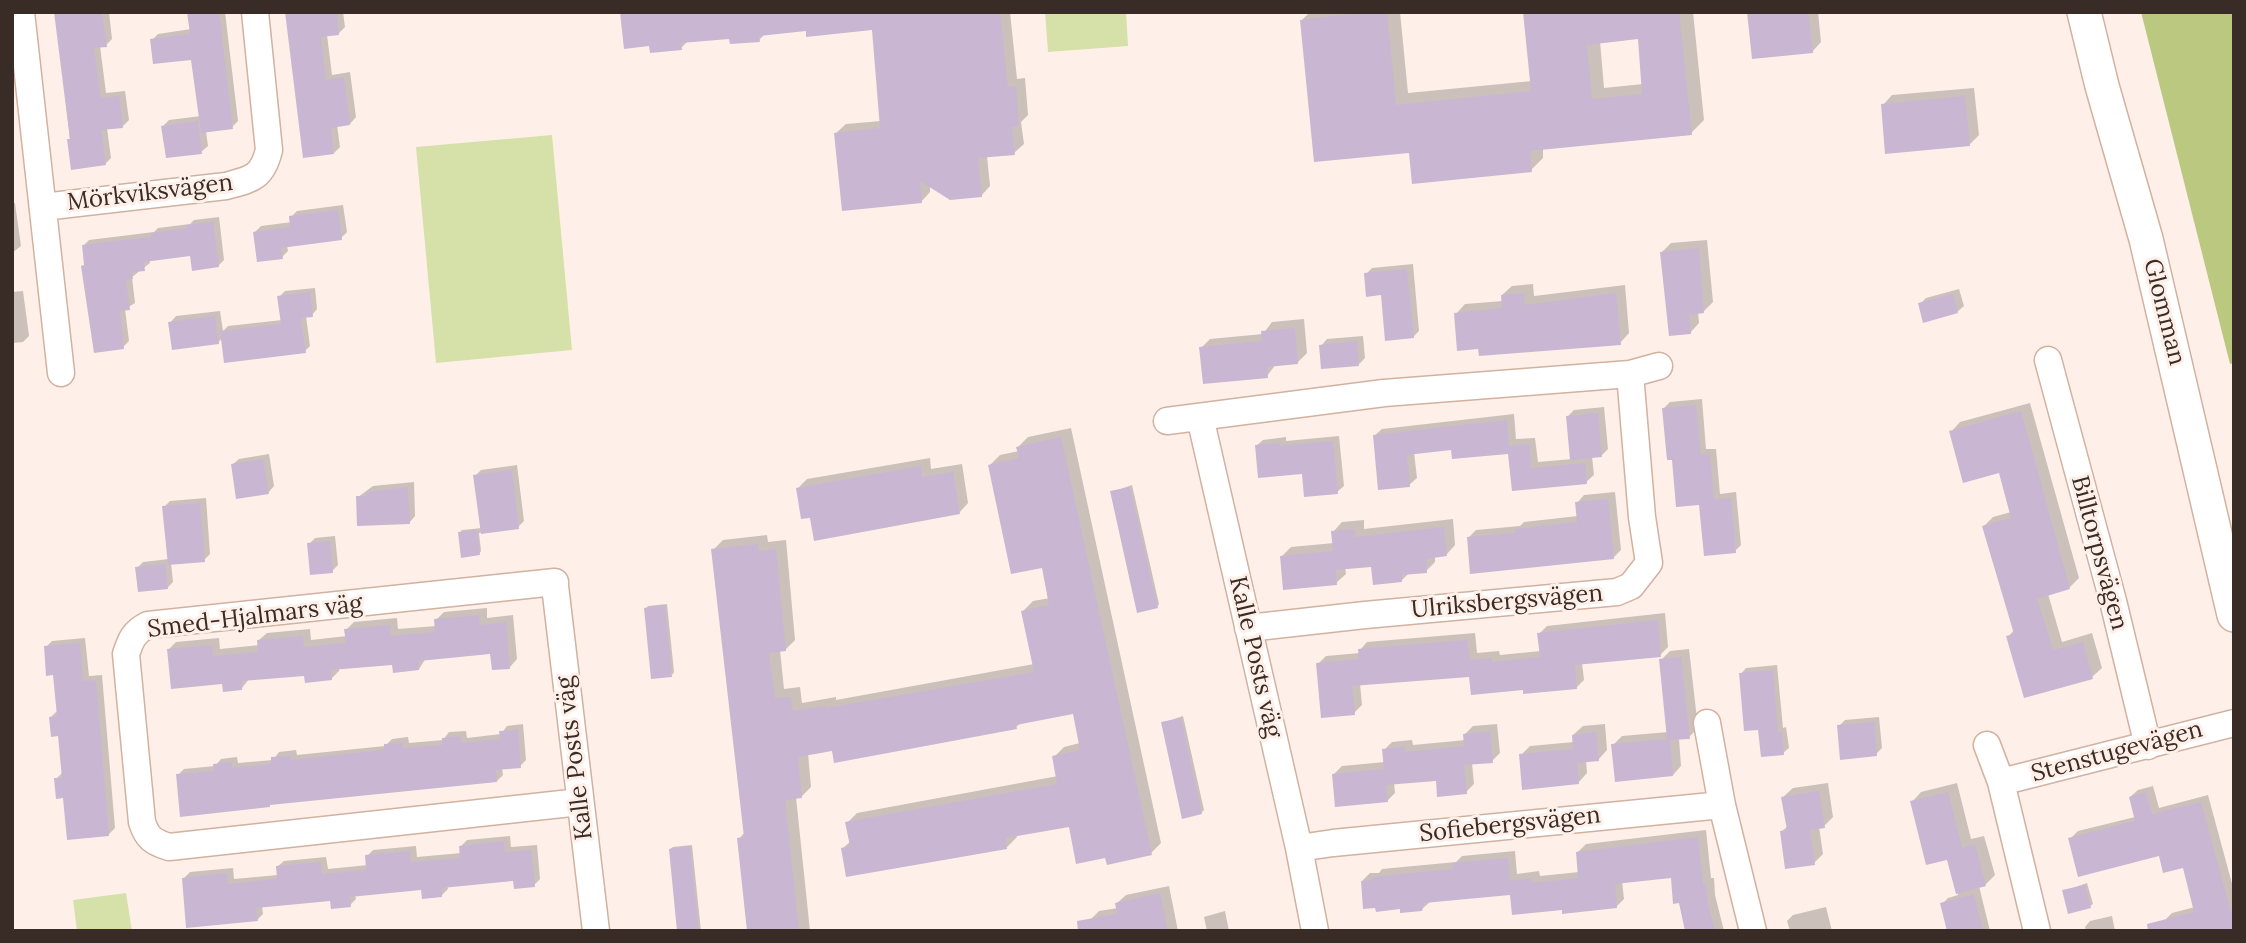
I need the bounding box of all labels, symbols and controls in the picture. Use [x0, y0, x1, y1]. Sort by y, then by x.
street label: Mörkviksvägen [65, 169, 235, 217]
street label: Glomman [2137, 256, 2191, 368]
street label: Billtorpsvägen [2065, 473, 2133, 633]
street label: Kalle Posts väg [1222, 573, 1288, 741]
street label: Ulriksbergsvägen [1410, 579, 1604, 625]
street label: Smed-Hjalmars väg [146, 590, 364, 644]
street label: Kalle Posts väg [551, 674, 599, 842]
street label: Stenstugevägen [2028, 715, 2206, 789]
street label: Sofiebergsvägen [1418, 801, 1602, 849]

